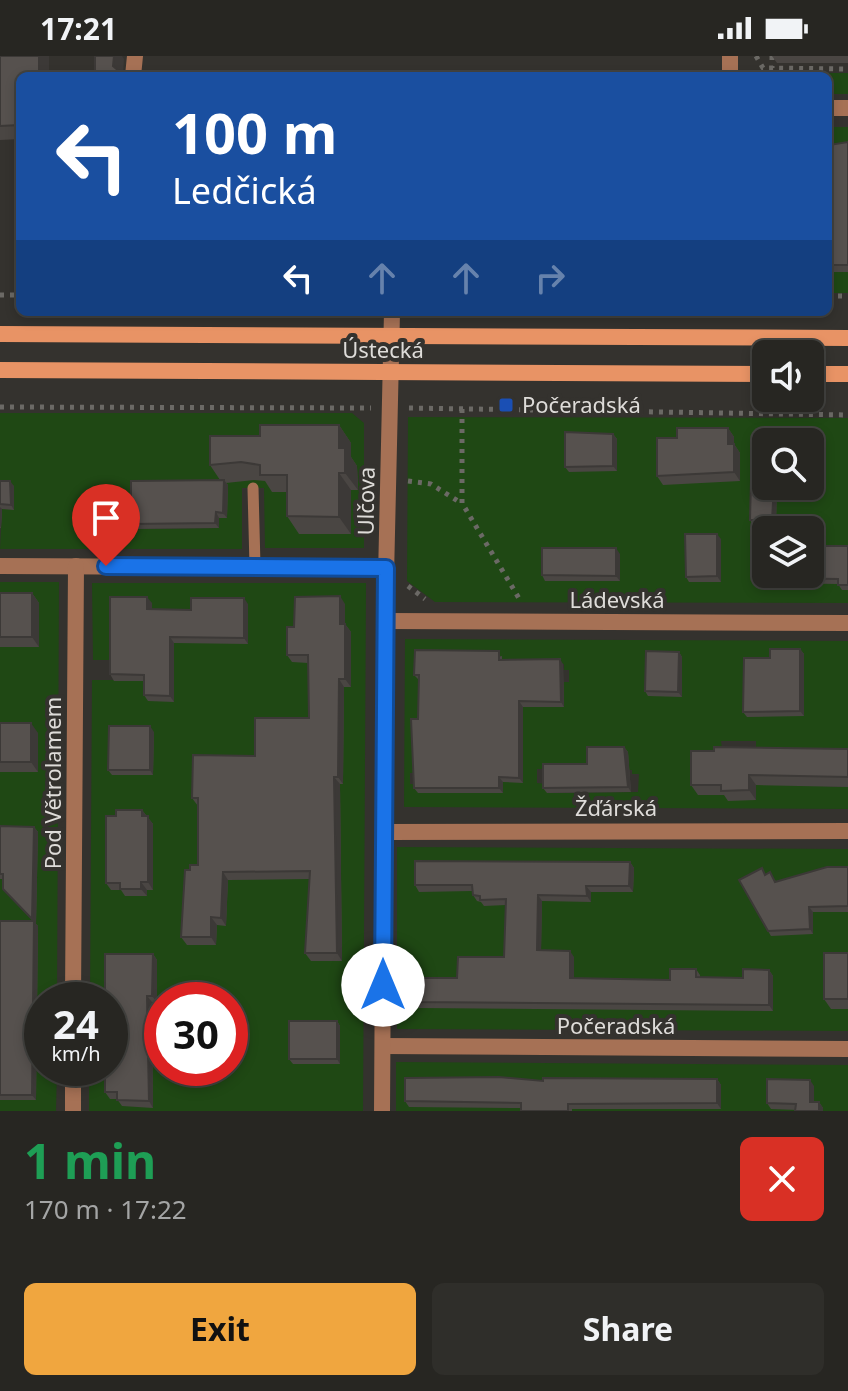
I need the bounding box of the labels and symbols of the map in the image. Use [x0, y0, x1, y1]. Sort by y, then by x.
street label: Ústecká [342, 334, 424, 364]
place label: Počeradská [522, 389, 641, 419]
marker: Počeradská [497, 396, 515, 414]
street label: Ulčova [349, 466, 381, 536]
pin [72, 484, 140, 566]
street label: Ládevská [569, 584, 665, 614]
street label: Pod Větrolamem [37, 697, 67, 869]
street label: Žďárská [575, 792, 657, 822]
position arrow [341, 943, 425, 1027]
speed limit sign: 30 [144, 982, 248, 1086]
street label: Počeradská [557, 1010, 675, 1040]

